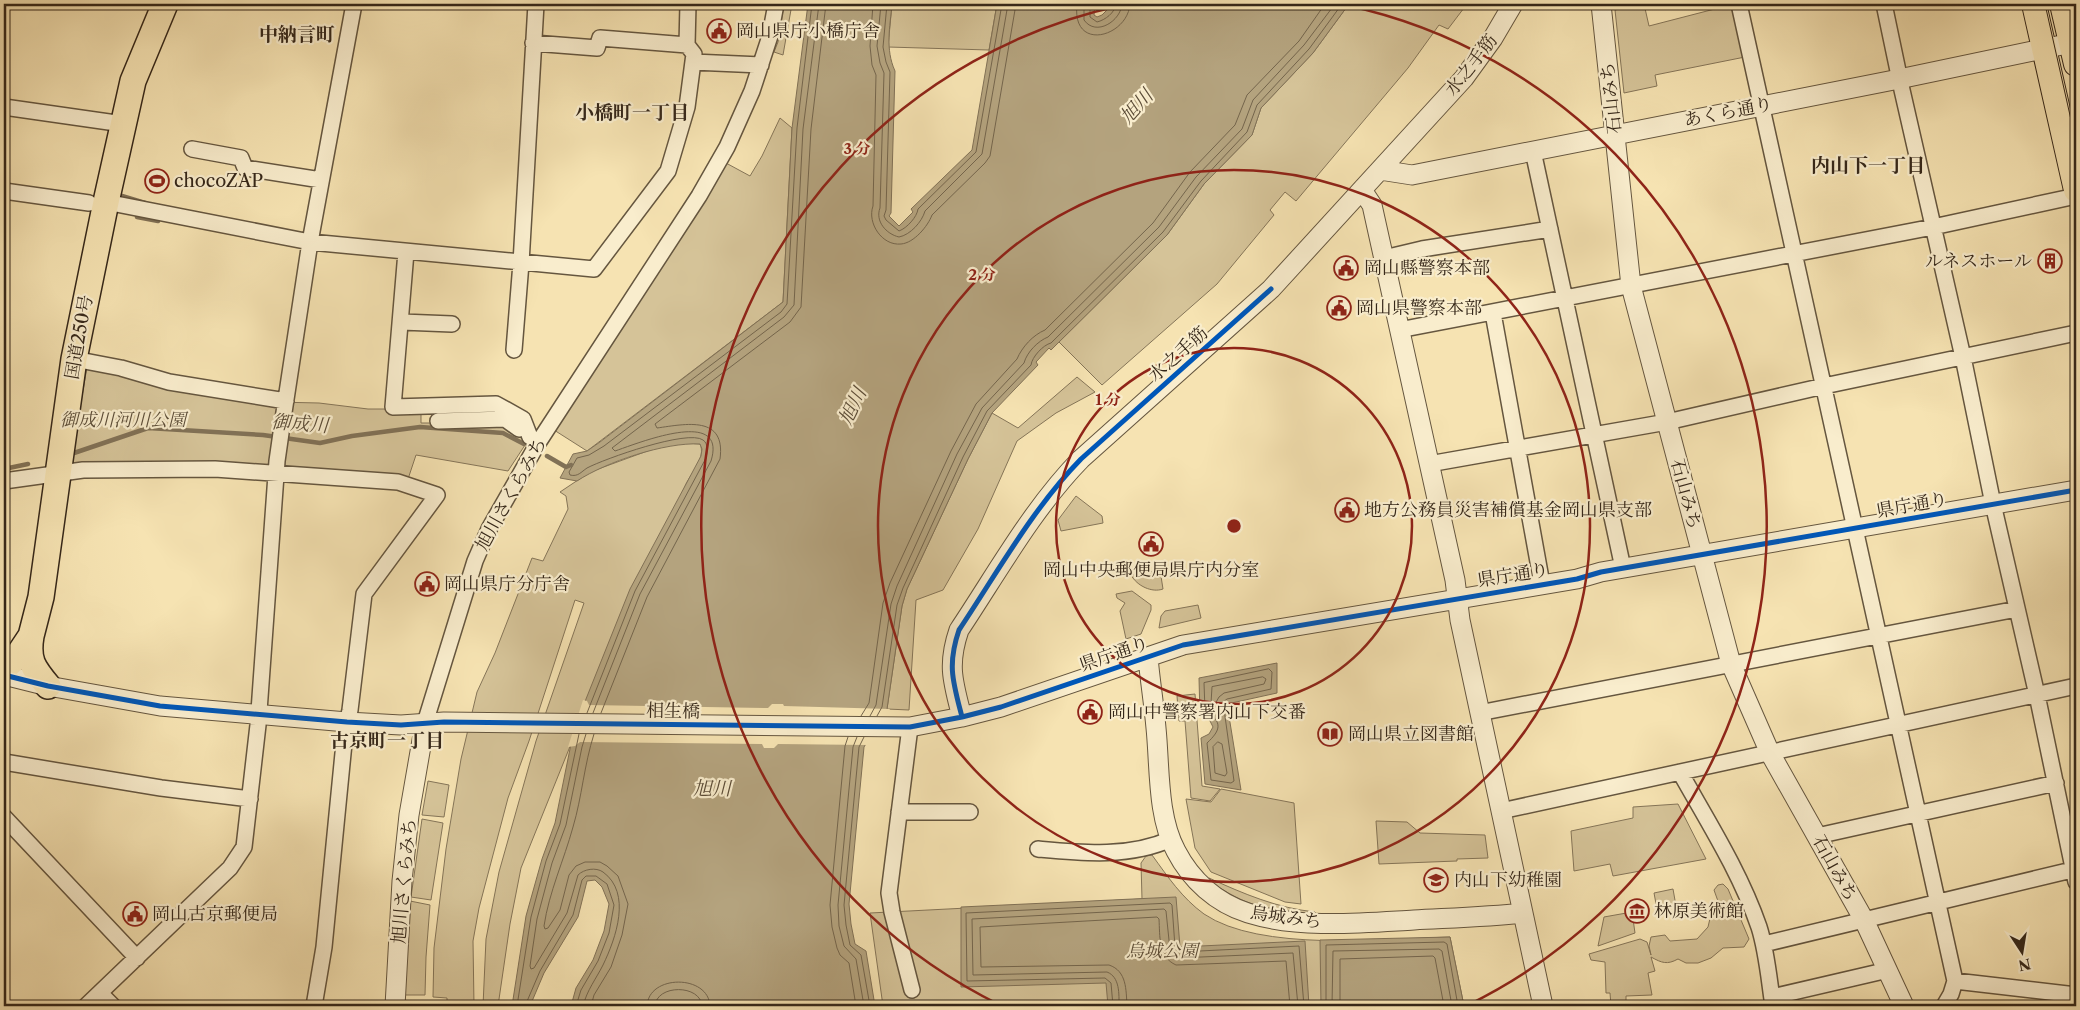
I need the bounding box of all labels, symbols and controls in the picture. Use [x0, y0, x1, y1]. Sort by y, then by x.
public building icon: 岡山県庁小橋庁舎 [706, 18, 732, 44]
place label: 岡山県庁小橋庁舎 [736, 20, 880, 42]
district label: 中納言町 [259, 23, 335, 46]
street label: 水之手筋 [1440, 30, 1502, 100]
street label: 石山みち [1596, 61, 1626, 135]
water label: 旭川 [1115, 83, 1159, 128]
street label: あくら通り [1682, 93, 1774, 131]
district label: 小橋町一丁目 [575, 101, 689, 124]
text: 3 分 [843, 139, 871, 158]
district label: 内山下一丁目 [1811, 154, 1925, 177]
sports icon: chocoZAP [144, 168, 170, 194]
place label: chocoZAP [174, 170, 263, 192]
building icon: ルネスホール [2037, 248, 2063, 274]
place label: ルネスホール [1925, 250, 2032, 272]
public building icon: 岡山縣警察本部 [1333, 255, 1359, 281]
place label: 岡山縣警察本部 [1364, 257, 1490, 279]
text: 2 分 [968, 265, 996, 284]
street label: 国道250号 [61, 293, 97, 381]
public building icon: 岡山県警察本部 [1326, 295, 1352, 321]
place label: 岡山県警察本部 [1356, 297, 1482, 319]
street label: 水之手筋 [1144, 322, 1212, 386]
water label: 旭川 [834, 382, 872, 428]
text: 1 分 [1095, 390, 1121, 409]
park label: 御成川河川公園 [60, 409, 189, 431]
water label: 御成川 [271, 410, 331, 437]
street label: 旭川さくらみち [471, 434, 551, 554]
street label: 石山みち [1666, 456, 1706, 532]
street label: 県庁通り [1875, 488, 1949, 522]
public building icon: 地方公務員災害補償基金岡山県支部 [1334, 497, 1360, 523]
place label: 地方公務員災害補償基金岡山県支部 [1364, 499, 1652, 521]
centre of rings [1225, 517, 1243, 535]
public building icon: 岡山中央郵便局県庁内分室 [1138, 531, 1164, 557]
place label: 岡山中央郵便局県庁内分室 [1043, 559, 1259, 581]
street label: 県庁通り [1476, 559, 1550, 591]
public building icon: 岡山県庁分庁舎 [414, 571, 440, 597]
place label: 岡山県庁分庁舎 [444, 573, 570, 595]
street label: 県庁通り [1076, 632, 1152, 676]
public building icon: 岡山中警察署内山下交番 [1077, 699, 1103, 725]
street label: 相生橋 [646, 700, 700, 722]
place label: 岡山中警察署内山下交番 [1108, 701, 1306, 723]
library icon: 岡山県立図書館 [1317, 721, 1343, 747]
place label: 岡山県立図書館 [1348, 723, 1474, 745]
district label: 古京町一丁目 [330, 729, 444, 752]
water label: 旭川 [693, 777, 733, 800]
street label: 旭川さくらみち [388, 817, 420, 945]
street label: 石山みち [1808, 831, 1862, 905]
school or university icon: 内山下幼稚園 [1423, 867, 1449, 893]
place label: 内山下幼稚園 [1454, 869, 1562, 891]
museum icon: 林原美術館 [1624, 898, 1650, 924]
place label: 林原美術館 [1654, 900, 1744, 922]
public building icon: 岡山古京郵便局 [122, 901, 148, 927]
street label: 烏城みち [1249, 901, 1323, 933]
place label: 岡山古京郵便局 [152, 903, 278, 925]
north arrow [1998, 928, 2048, 978]
park label: 烏城公園 [1126, 940, 1201, 962]
text: N [2017, 955, 2033, 975]

